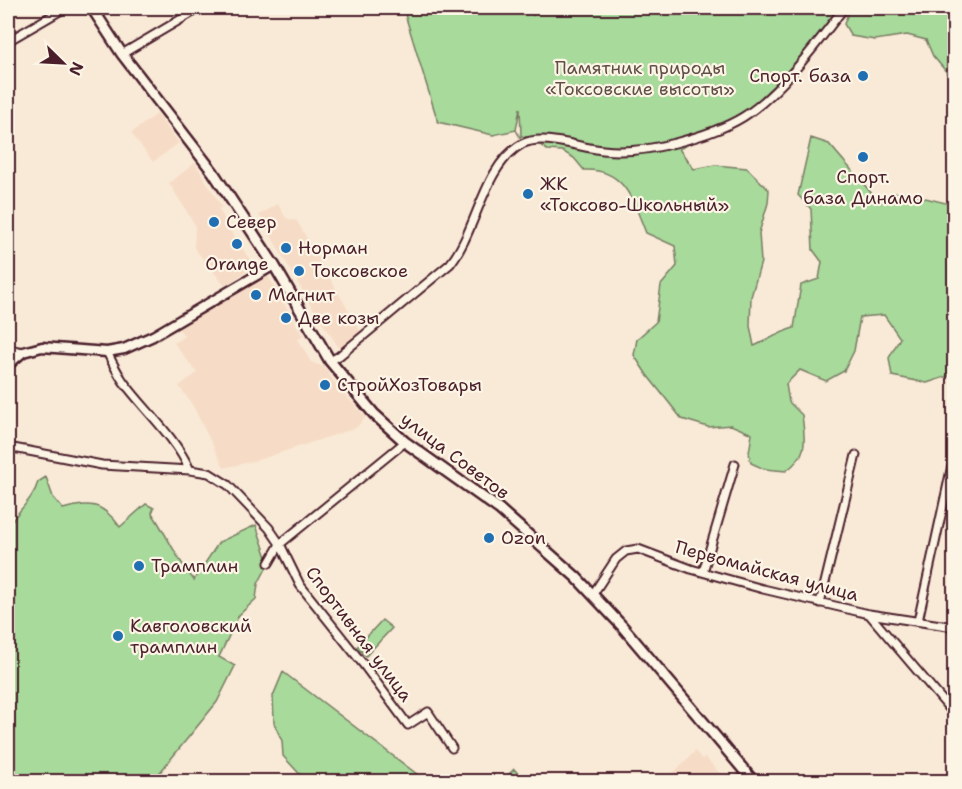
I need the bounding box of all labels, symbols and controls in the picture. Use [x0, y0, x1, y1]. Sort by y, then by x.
north arrow [33, 33, 93, 93]
park label: Памятник природы «Токсовские высоты» [545, 56, 735, 101]
text: N [64, 59, 88, 79]
place label: Спорт. база [749, 64, 851, 88]
marker: Спорт. база [856, 69, 870, 83]
marker: Спорт. база Динамо [856, 150, 870, 164]
place label: Спорт. база Динамо [803, 165, 923, 210]
place label: ЖК «Токсово-Школьный» [540, 172, 729, 217]
marker: ЖК «Токсово-Школьный» [521, 187, 535, 201]
place label: Север [226, 210, 277, 234]
marker: Север [207, 215, 221, 229]
place label: Норман [298, 236, 368, 260]
marker: Orange [230, 237, 244, 251]
marker: Норман [279, 241, 293, 255]
place label: Orange [205, 252, 269, 276]
place label: Токсовское [311, 259, 408, 283]
marker: Токсовское [292, 264, 306, 278]
place label: Магнит [268, 283, 336, 307]
marker: Магнит [249, 288, 263, 302]
place label: Две козы [298, 306, 379, 330]
marker: Две козы [279, 311, 293, 325]
place label: СтройХозТовары [337, 373, 482, 397]
marker: СтройХозТовары [318, 378, 332, 392]
street label: улица Советов [396, 407, 514, 505]
place label: Ozon [501, 526, 546, 550]
marker: Ozon [482, 531, 496, 545]
street label: Первомайская улица [673, 535, 861, 607]
place label: Трамплин [151, 554, 238, 578]
marker: Трамплин [132, 559, 146, 573]
street label: Спортивная улица [300, 561, 418, 707]
place label: Кавголовский трамплин [130, 614, 252, 659]
marker: Кавголовский трамплин [111, 629, 125, 643]

